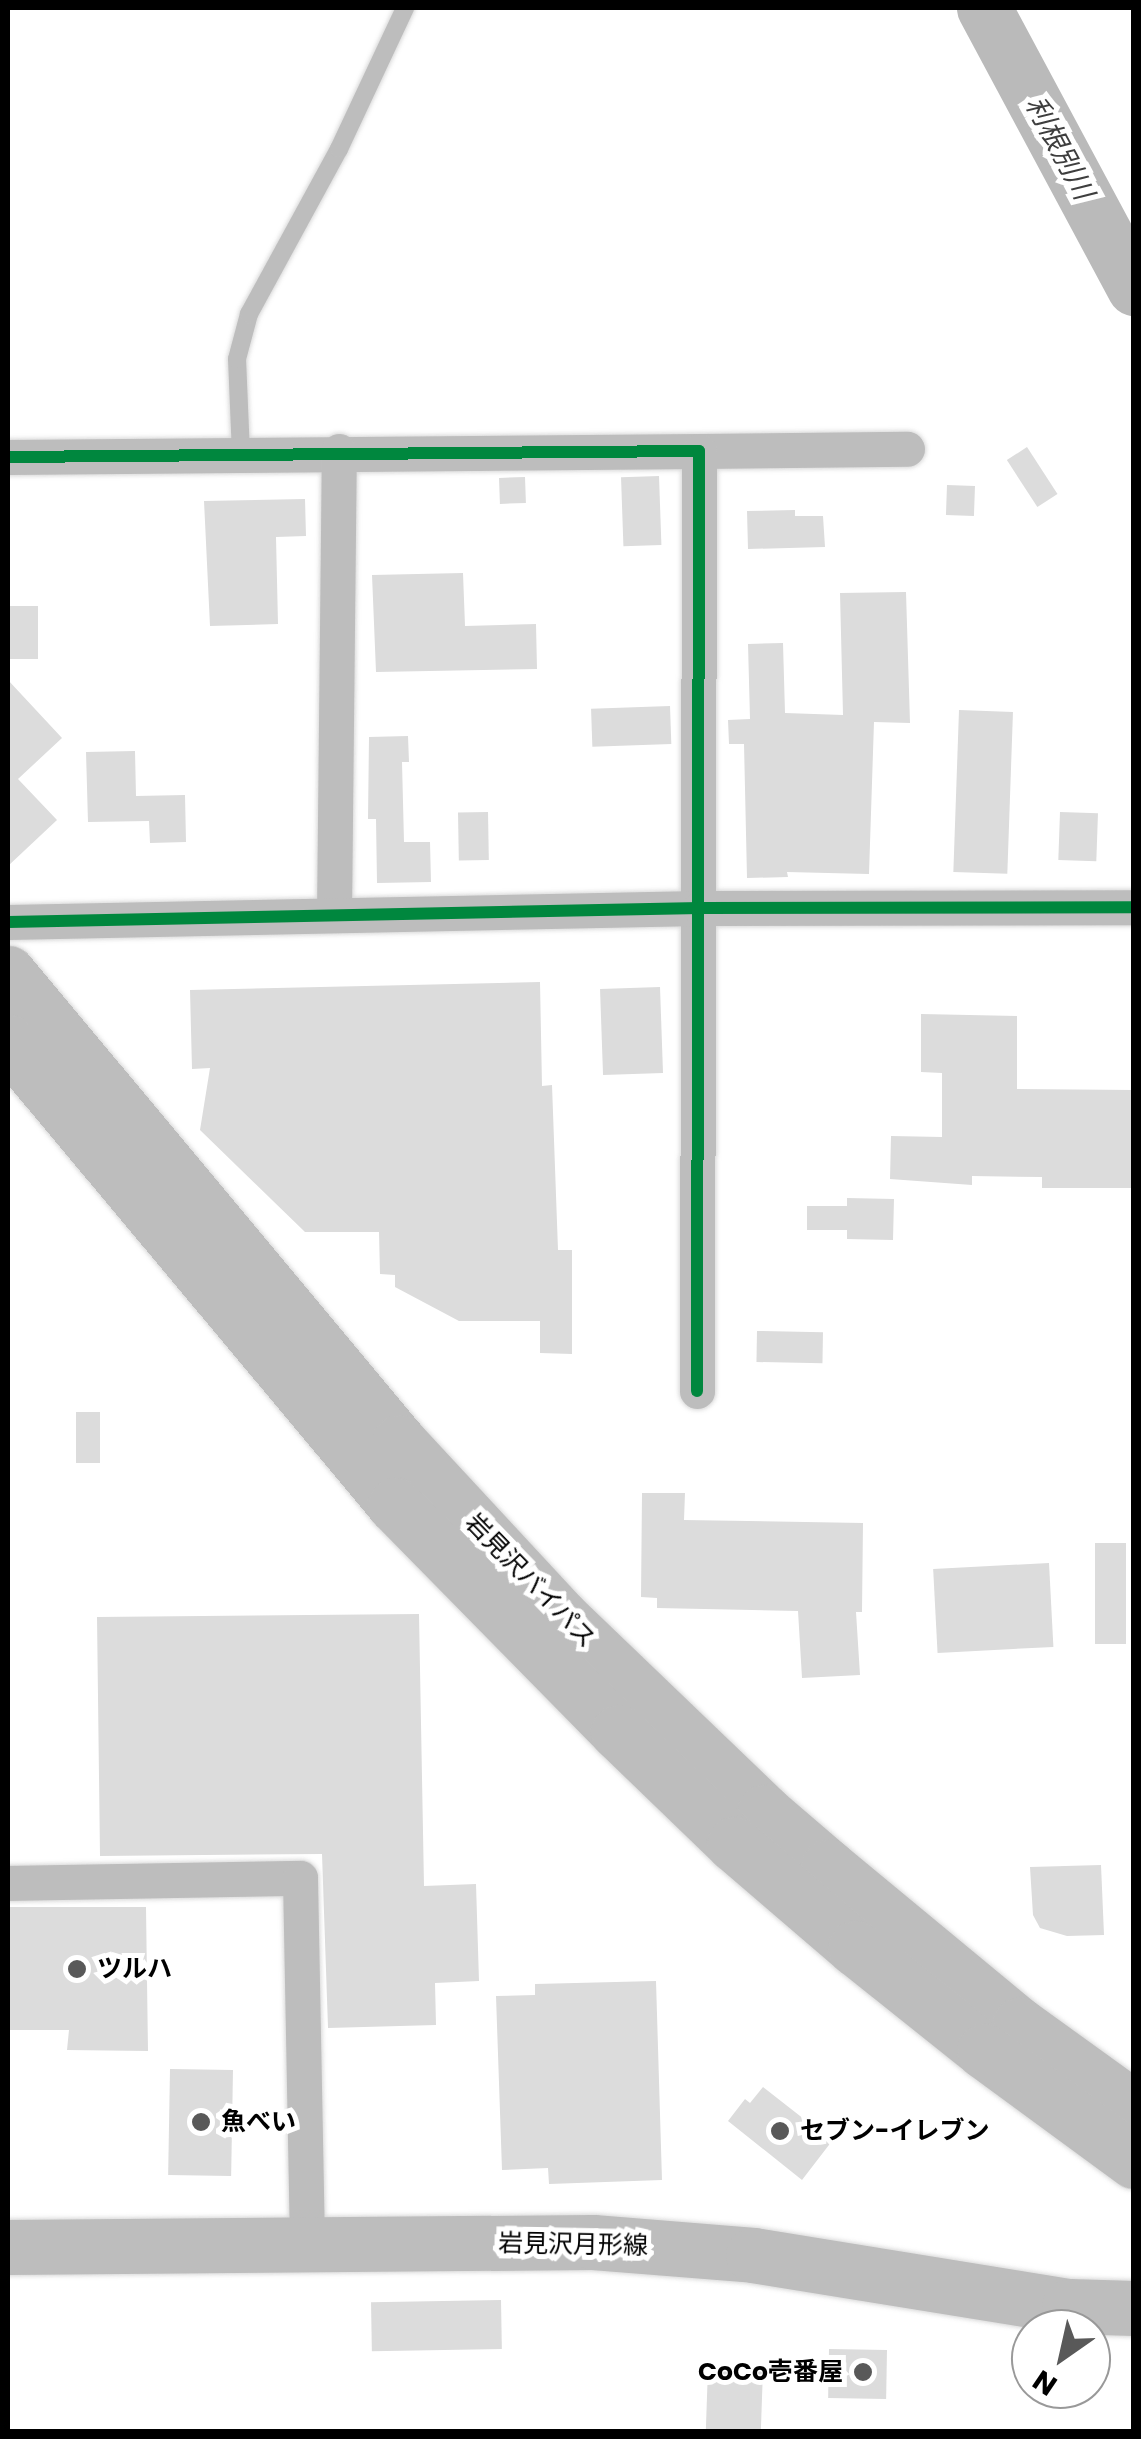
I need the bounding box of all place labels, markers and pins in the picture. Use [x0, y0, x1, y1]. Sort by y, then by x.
place label: ツルハ [97, 1954, 172, 1984]
marker: ツルハ [66, 1958, 88, 1980]
place label: 魚べい [221, 2107, 296, 2137]
marker: 魚べい [190, 2111, 212, 2133]
place label: セブン-イレブン [800, 2116, 989, 2146]
marker: セブン-イレブン [769, 2120, 791, 2142]
place label: CoCo壱番屋 [698, 2357, 843, 2387]
marker: CoCo壱番屋 [852, 2361, 874, 2383]

